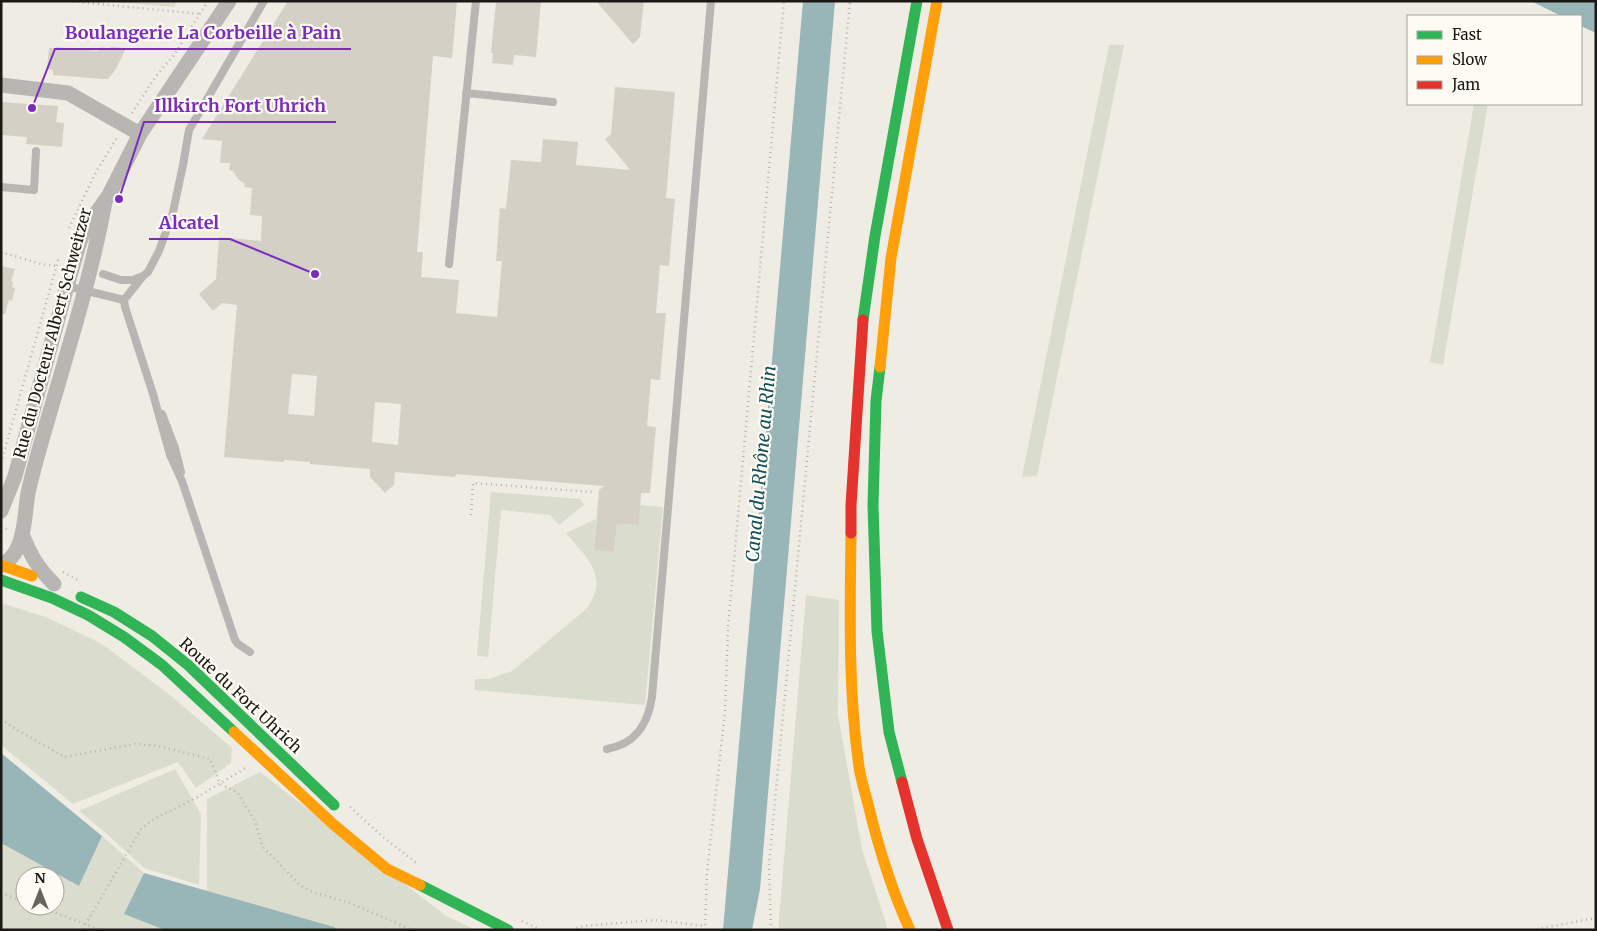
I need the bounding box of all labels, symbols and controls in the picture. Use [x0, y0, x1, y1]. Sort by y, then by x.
legend [1407, 15, 1582, 105]
callout: Boulangerie La Corbeille à Pain [55, 16, 351, 49]
text: Boulangerie La Corbeille à Pain [65, 21, 341, 44]
text: Fast [1452, 25, 1482, 44]
text: Slow [1452, 50, 1487, 69]
text: Jam [1451, 75, 1480, 94]
callout: Illkirch Fort Uhrich [144, 89, 336, 122]
text: Illkirch Fort Uhrich [154, 94, 326, 117]
street label: Rue du Docteur Albert Schweitzer [9, 205, 95, 461]
callout: Alcatel [149, 206, 230, 239]
text: Alcatel [158, 211, 219, 234]
water label: Canal du Rhône au Rhin [740, 365, 781, 563]
street label: Route du Fort Uhrich [176, 633, 307, 757]
north arrow [15, 866, 65, 916]
text: N [34, 869, 46, 887]

